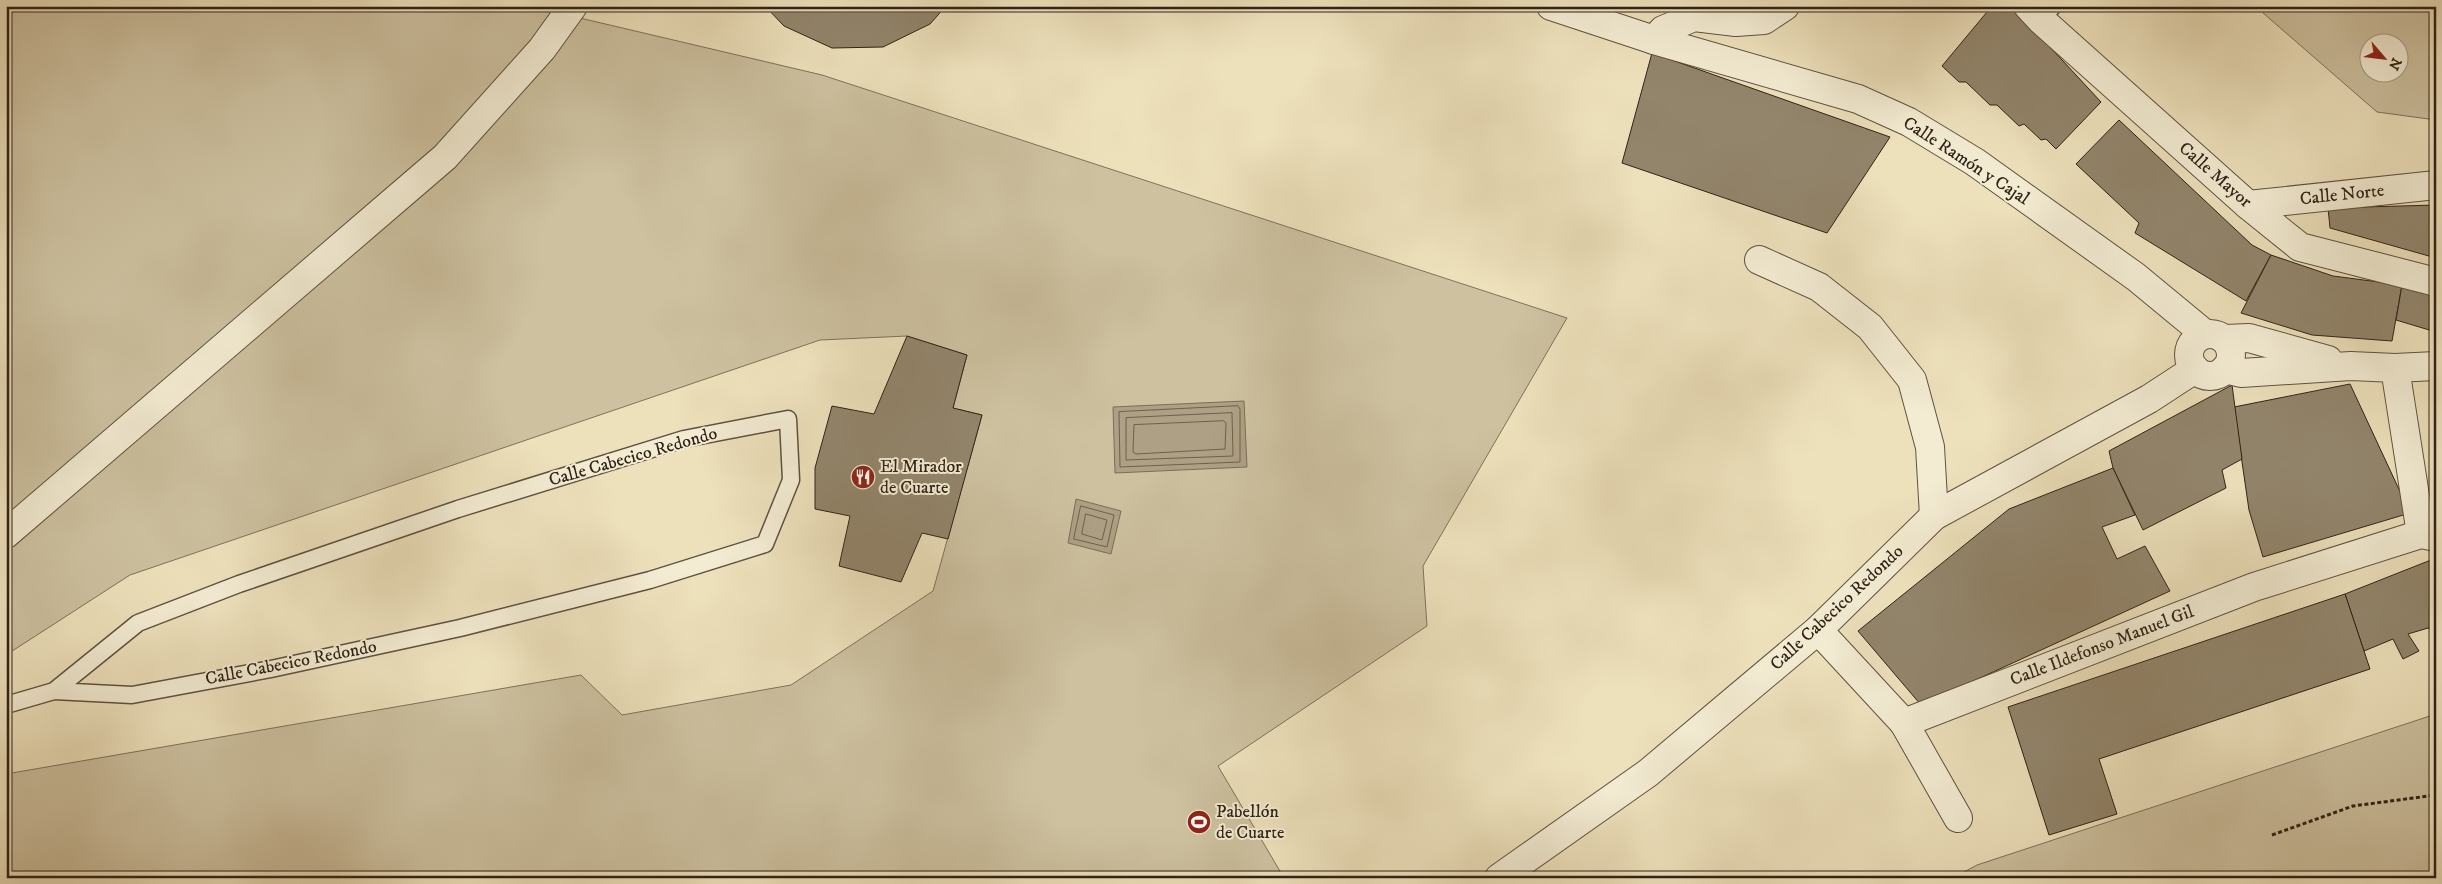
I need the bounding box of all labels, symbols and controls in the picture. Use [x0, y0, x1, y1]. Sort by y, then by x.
north arrow [2360, 32, 2410, 82]
text: N [2384, 54, 2405, 73]
street label: Calle Ramón y Cajal [1899, 112, 2034, 210]
street label: Calle Mayor [2174, 137, 2256, 213]
street label: Calle Norte [2299, 180, 2385, 210]
street label: Calle Cabecico Redondo [546, 422, 720, 492]
place label: El Mirador de Cuarte [880, 456, 962, 499]
restaurant icon: El Mirador de Cuarte [850, 464, 876, 490]
street label: Calle Cabecico Redondo [1766, 540, 1908, 675]
street label: Calle Ildefonso Manuel Gil [2007, 601, 2197, 691]
street label: Calle Cabecico Redondo [203, 636, 379, 690]
place label: Pabellón de Cuarte [1216, 801, 1285, 844]
sports icon: Pabellón de Cuarte [1186, 809, 1212, 835]

